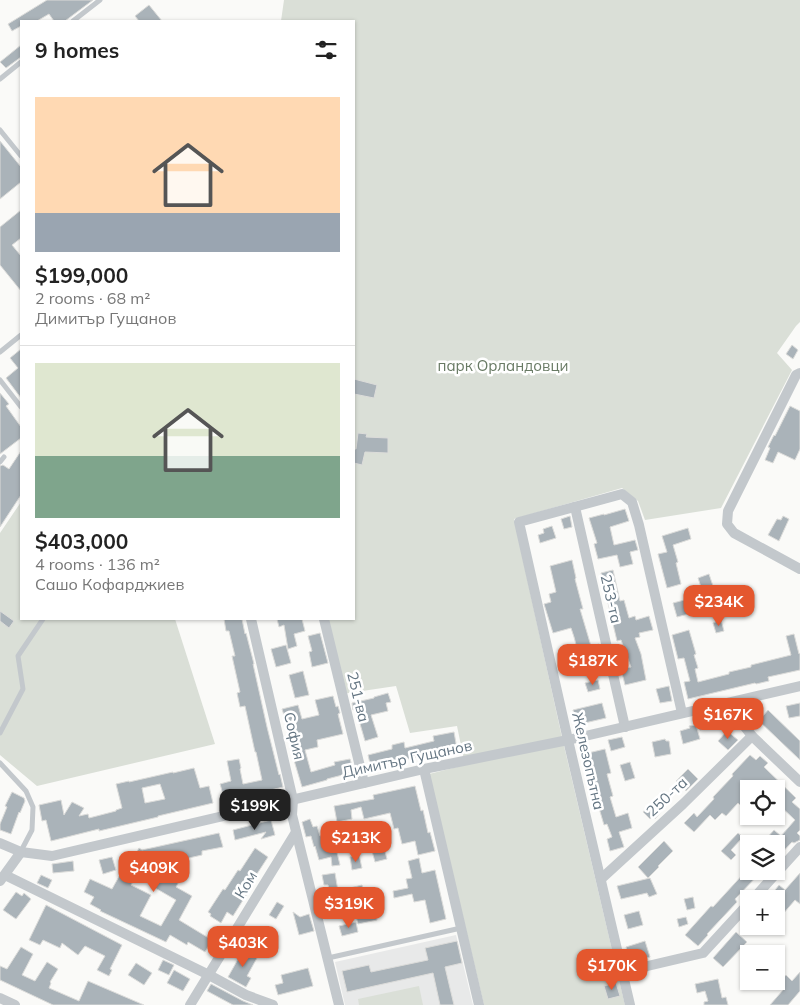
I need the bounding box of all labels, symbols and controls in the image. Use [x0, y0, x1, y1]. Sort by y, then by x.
icon: filters [312, 36, 340, 64]
text: 9 homes [35, 37, 119, 63]
icon: home [143, 130, 233, 220]
text: $199,000 [35, 262, 128, 288]
text: 2 rooms · 68 m² [35, 288, 150, 308]
text: Димитър Гущанов [35, 308, 176, 328]
park label: парк Орландовци [437, 356, 569, 375]
icon: home [143, 395, 233, 485]
text: $403,000 [35, 528, 128, 554]
text: 4 rooms · 136 m² [35, 554, 160, 574]
street label: 253-та [597, 573, 626, 625]
text: Сашо Кофарджиев [35, 574, 184, 594]
pin: $234K [684, 584, 754, 627]
text: $234K [694, 591, 744, 611]
pin: $187K [558, 644, 628, 686]
text: $187K [568, 650, 618, 670]
street label: 251-ва [343, 670, 374, 724]
pin: $167K [693, 698, 763, 740]
text: $167K [703, 704, 753, 724]
street label: София [280, 710, 309, 762]
street label: Железопътна [568, 710, 609, 812]
street label: Димитър Гущанов [340, 735, 474, 782]
street label: 250-та [642, 773, 691, 820]
map controls [740, 780, 785, 990]
button: locate [740, 780, 785, 825]
pin: $199K [220, 788, 290, 831]
text: $199K [230, 795, 280, 815]
pin: $213K [321, 820, 391, 863]
text: $213K [331, 827, 381, 847]
button: layers [740, 835, 785, 880]
pin: $409K [119, 850, 189, 893]
text: $409K [129, 857, 179, 877]
street label: Ком [230, 868, 261, 902]
pin: $319K [314, 886, 384, 929]
button: + [740, 890, 785, 935]
text: $319K [324, 893, 374, 913]
pin: $403K [208, 926, 278, 968]
text: $403K [218, 932, 268, 952]
button: − [740, 945, 785, 990]
pin: $170K [577, 948, 647, 991]
text: $170K [587, 955, 637, 975]

